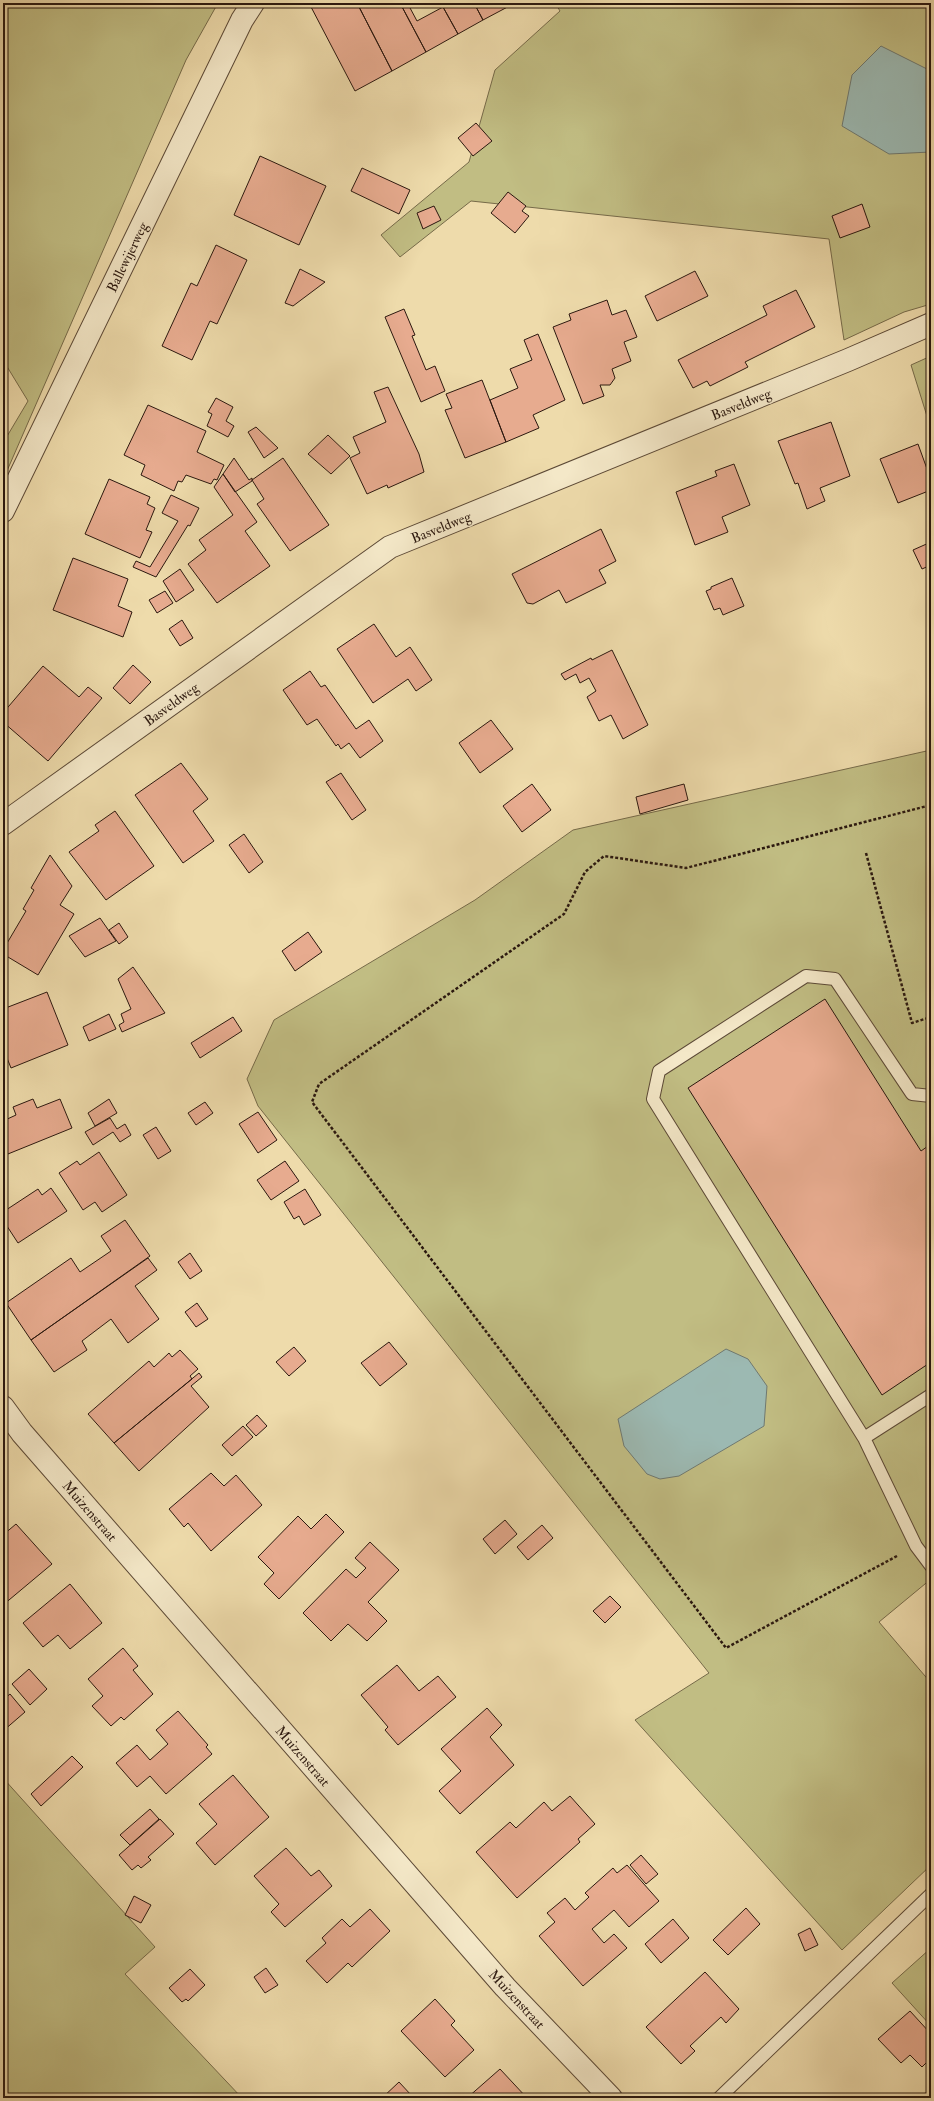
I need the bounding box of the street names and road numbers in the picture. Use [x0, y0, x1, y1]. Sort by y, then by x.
street label: Ballewijerweg [103, 218, 152, 295]
street label: Basveldweg [709, 384, 775, 424]
street label: Basveldweg [409, 507, 475, 547]
street label: Basveldweg [141, 678, 203, 730]
street label: Muizenstraat [59, 1478, 121, 1545]
street label: Muizenstraat [272, 1723, 334, 1790]
street label: Muizenstraat [485, 1966, 549, 2033]

